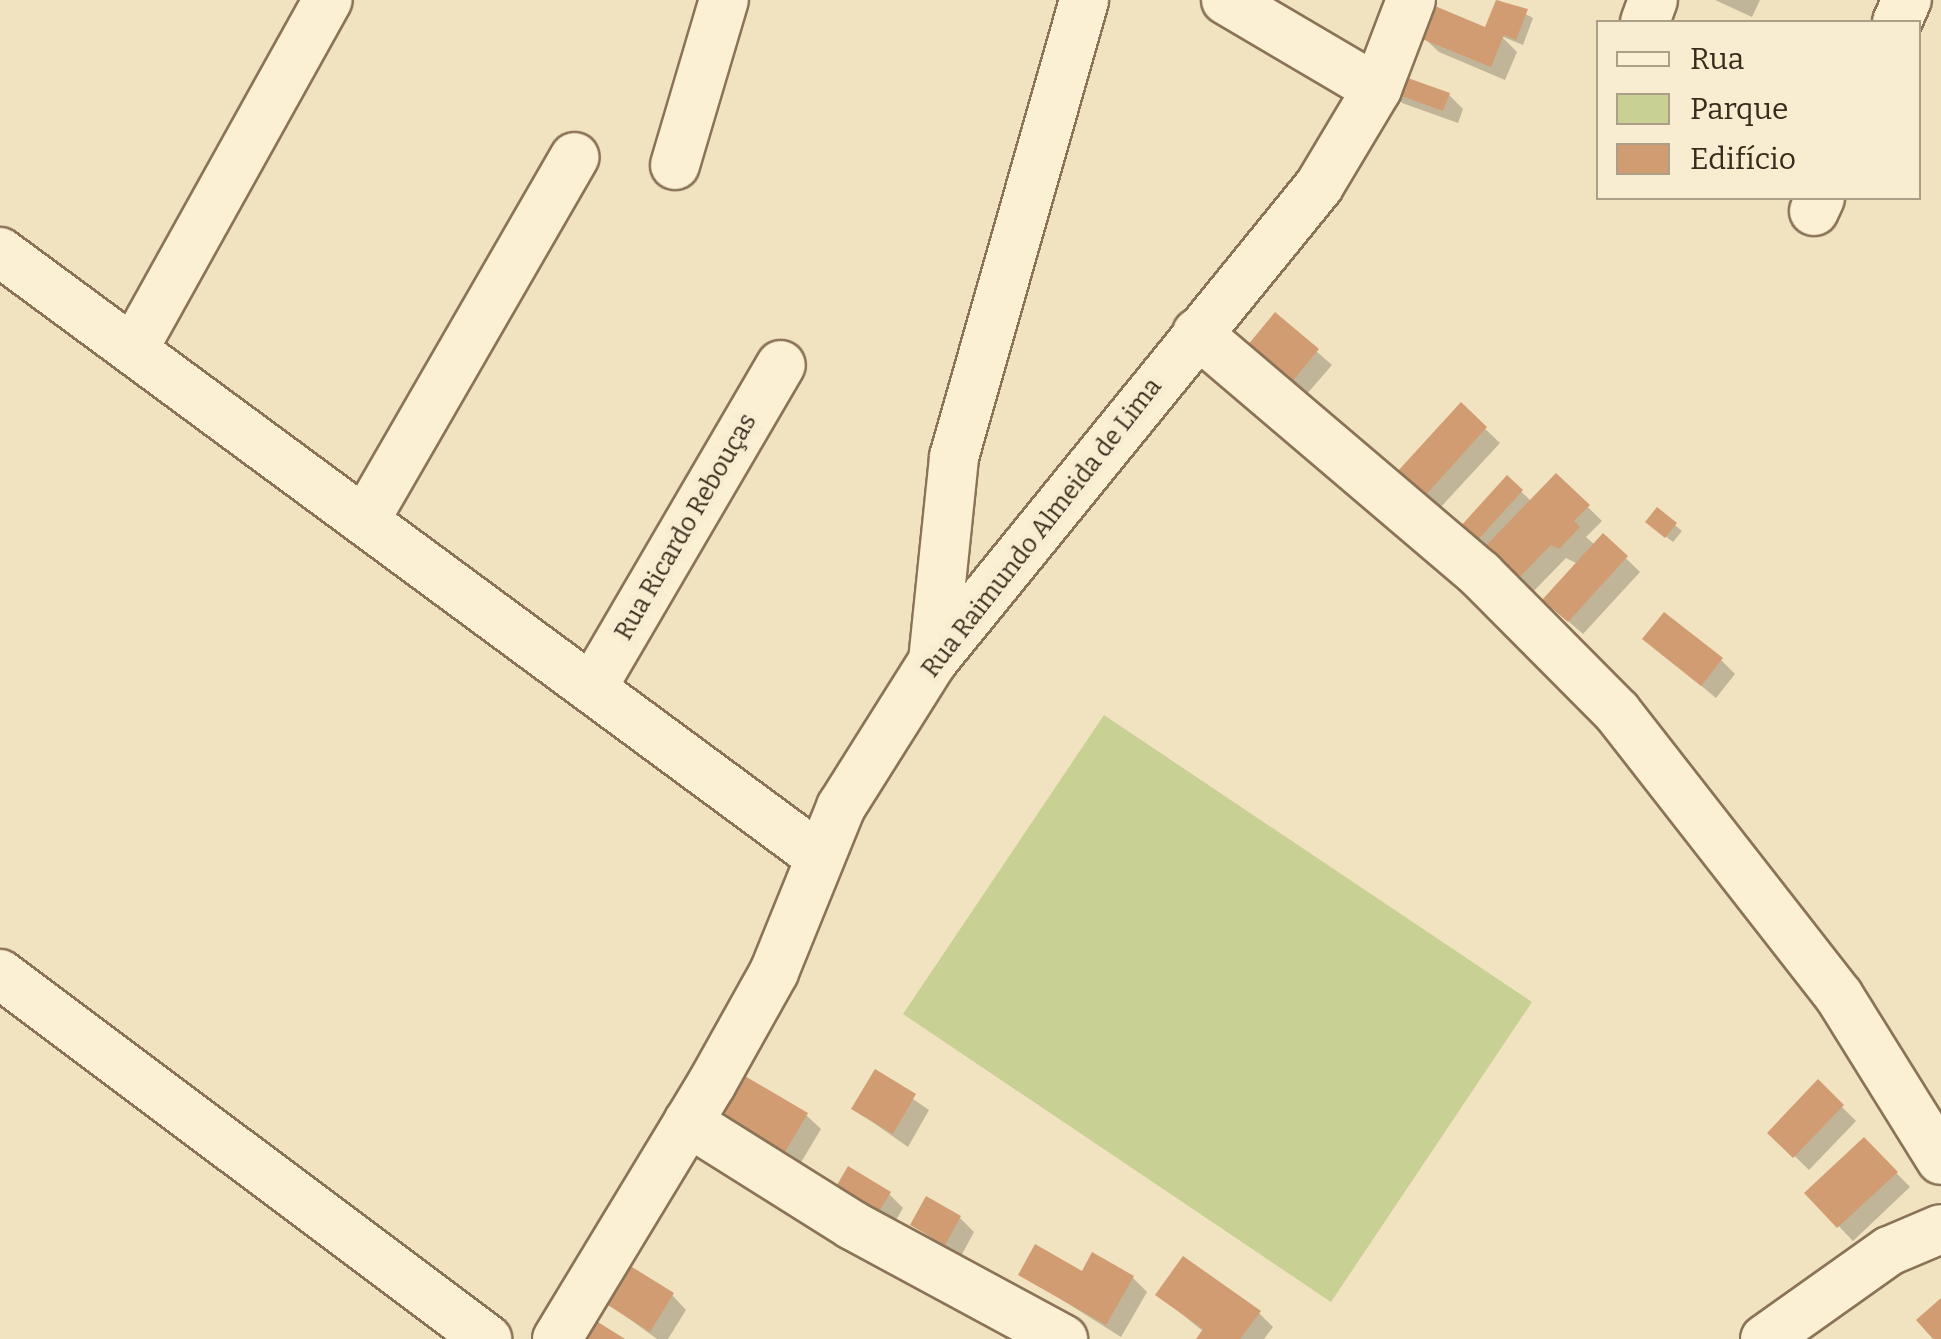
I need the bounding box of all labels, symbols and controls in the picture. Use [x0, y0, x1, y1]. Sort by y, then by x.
legend [1596, 20, 1921, 200]
text: Rua [1690, 41, 1744, 77]
text: Parque [1690, 91, 1788, 127]
text: Edifício [1690, 141, 1796, 177]
street label: Rua Raimundo Almeida de Lima [916, 372, 1168, 684]
street label: Rua Ricardo Rebouças [609, 408, 763, 646]

